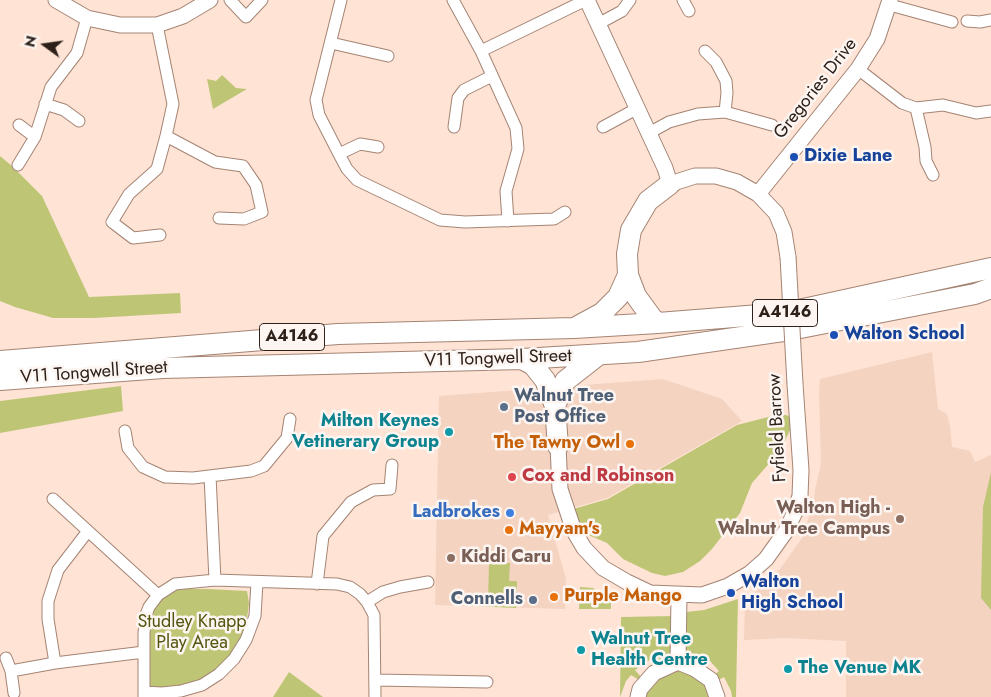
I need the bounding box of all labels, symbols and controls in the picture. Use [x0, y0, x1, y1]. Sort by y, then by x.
north arrow [20, 20, 70, 70]
text: N [19, 34, 41, 49]
street label: Gregories Drive [770, 34, 862, 144]
place label: Dixie Lane [804, 146, 892, 168]
marker: Dixie Lane [788, 151, 800, 163]
road number: A4146 [752, 300, 818, 326]
road number: A4146 [260, 324, 324, 351]
place label: Walton School [844, 324, 965, 346]
marker: Walton School [828, 329, 840, 341]
street label: V11 Tongwell Street [424, 346, 572, 372]
street label: V11 Tongwell Street [20, 357, 168, 389]
street label: Fyfield Barrow [764, 373, 792, 483]
place label: Walnut Tree Post Office [514, 386, 614, 428]
marker: Walnut Tree Post Office [498, 401, 510, 413]
place label: Milton Keynes Vetinerary Group [292, 411, 439, 454]
marker: Milton Keynes Vetinerary Group [443, 426, 455, 438]
place label: The Tawny Owl [494, 433, 620, 455]
marker: The Tawny Owl [624, 438, 636, 450]
place label: Cox and Robinson [522, 466, 674, 488]
marker: Cox and Robinson [506, 471, 518, 483]
place label: Walton High - Walnut Tree Campus [718, 498, 890, 540]
place label: Ladbrokes [412, 502, 500, 524]
marker: Ladbrokes [504, 507, 516, 519]
marker: Walton High - Walnut Tree Campus [894, 513, 906, 525]
place label: Mayyam's [519, 519, 600, 541]
marker: Mayyam's [503, 524, 515, 536]
place label: Kiddi Caru [461, 547, 551, 569]
marker: Kiddi Caru [445, 552, 457, 564]
place label: Walton High School [741, 572, 843, 614]
place label: Purple Mango [564, 586, 682, 608]
marker: Walton High School [725, 587, 737, 599]
place label: Connells [451, 589, 523, 611]
marker: Purple Mango [548, 591, 560, 603]
marker: Connells [527, 594, 539, 606]
park label: Studley Knapp Play Area [137, 612, 247, 654]
place label: Walnut Tree Health Centre [591, 629, 708, 672]
marker: Walnut Tree Health Centre [575, 644, 587, 656]
place label: The Venue MK [798, 658, 921, 680]
marker: The Venue MK [782, 663, 794, 675]

